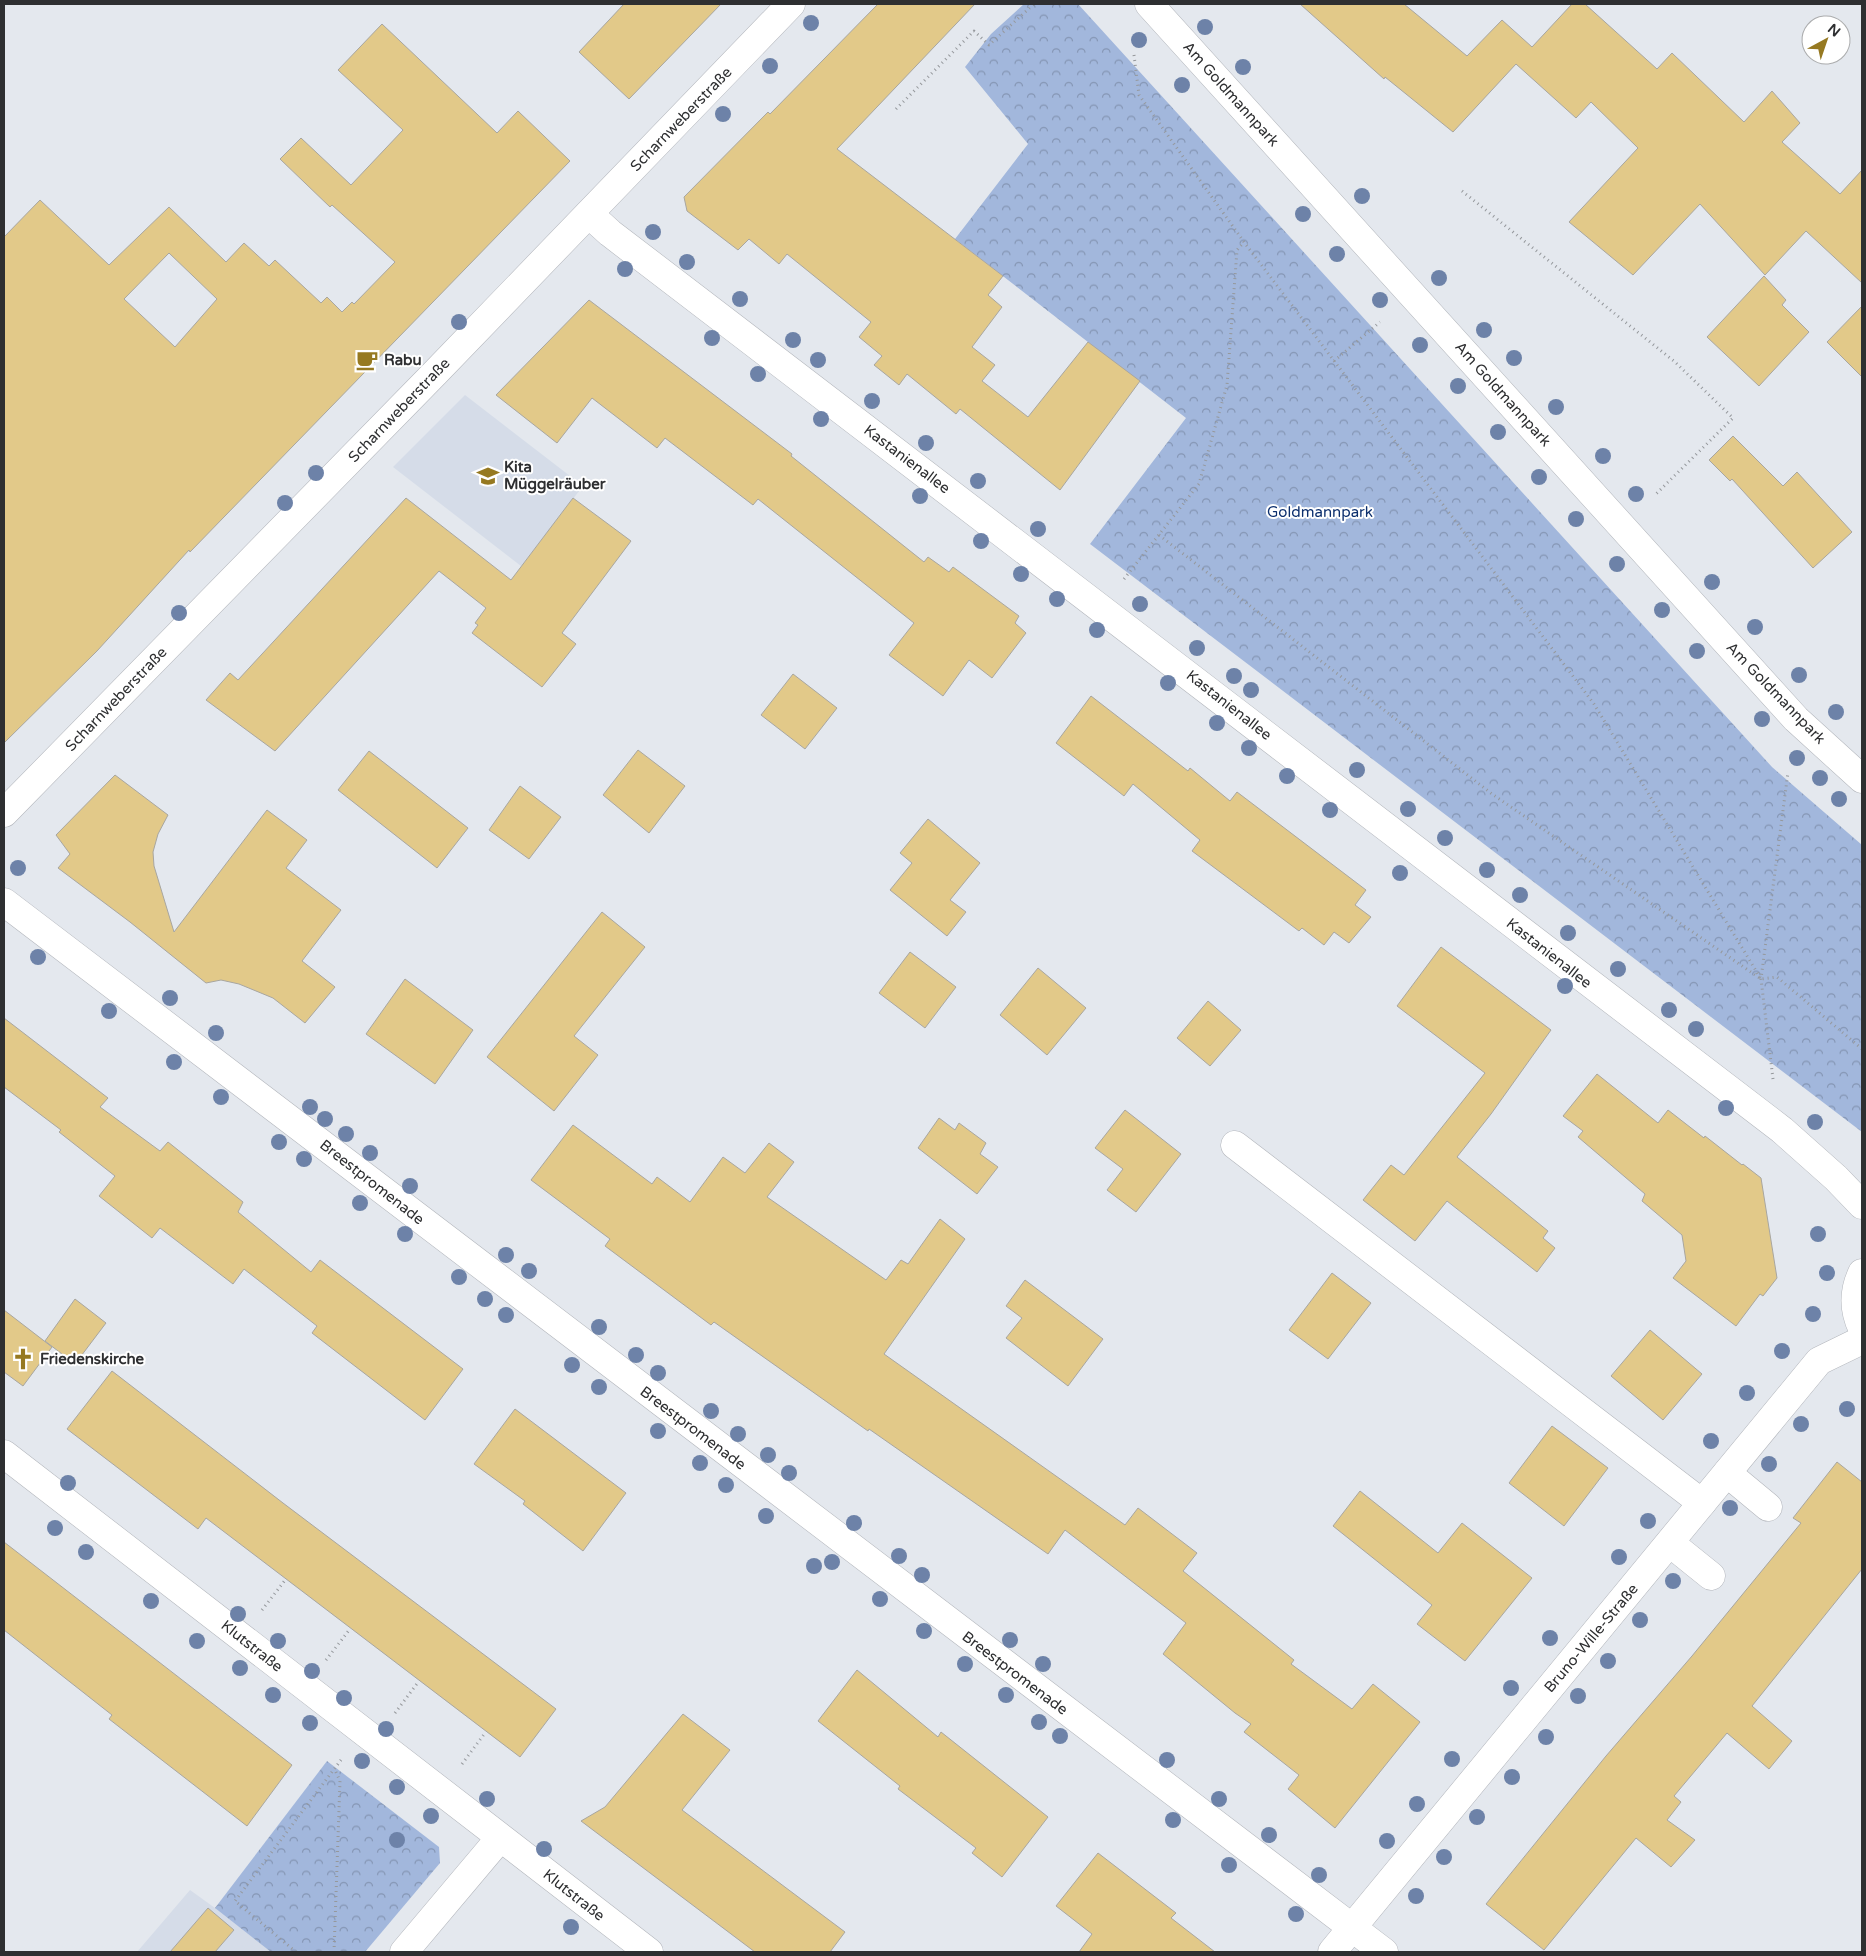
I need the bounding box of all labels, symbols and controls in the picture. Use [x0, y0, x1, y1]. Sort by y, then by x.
north arrow [1801, 15, 1851, 65]
text: N [1824, 20, 1844, 41]
street label: Am Goldmannpark [1179, 38, 1283, 150]
street label: Scharnweberstraße [627, 63, 735, 175]
street label: Am Goldmannpark [1451, 338, 1555, 450]
cafe icon: Rabu [354, 347, 380, 373]
place label: Rabu [384, 351, 422, 369]
street label: Scharnweberstraße [345, 354, 453, 466]
street label: Kastanienallee [860, 421, 954, 497]
place label: Kita Müggelräuber [504, 458, 606, 494]
school or university icon: Kita Müggelräuber [475, 463, 501, 489]
park label: Goldmannpark [1267, 503, 1373, 521]
street label: Am Goldmannpark [1723, 638, 1829, 748]
street label: Scharnweberstraße [62, 643, 170, 755]
street label: Kastanienallee [1183, 666, 1275, 744]
street label: Kastanienallee [1503, 914, 1595, 992]
street label: Breestpromenade [316, 1136, 428, 1228]
church icon: Friedenskirche [10, 1346, 36, 1372]
place label: Friedenskirche [40, 1350, 145, 1368]
street label: Breestpromenade [637, 1382, 749, 1474]
street label: Bruno-Wille-Straße [1540, 1580, 1642, 1696]
street label: Klutstraße [218, 1616, 286, 1676]
street label: Breestpromenade [959, 1627, 1071, 1719]
street label: Klutstraße [540, 1865, 608, 1925]

